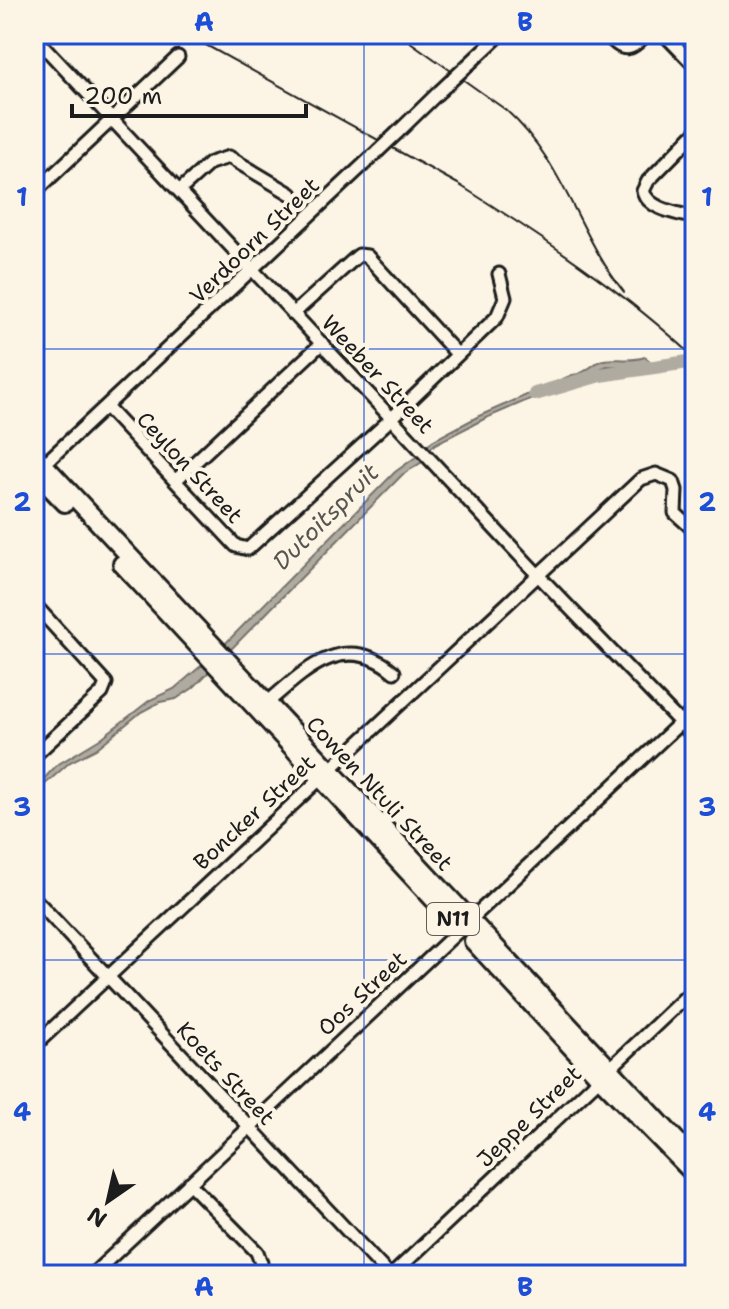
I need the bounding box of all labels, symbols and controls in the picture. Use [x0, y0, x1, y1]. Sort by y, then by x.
text: A [194, 4, 214, 39]
text: B [517, 4, 533, 39]
scale bar [72, 68, 306, 118]
text: 200 m [84, 80, 162, 112]
street label: Verdoorn Street [183, 171, 326, 310]
text: 1 [16, 179, 28, 214]
text: 1 [701, 179, 713, 214]
street label: Weeber Street [315, 309, 440, 440]
street label: Ceylon Street [130, 405, 249, 530]
water label: Dutoitspruit [266, 456, 387, 577]
text: 2 [13, 484, 31, 519]
text: 2 [698, 484, 716, 519]
street label: Cowen Ntuli Street [300, 710, 459, 877]
street label: Boncker Street [187, 748, 322, 876]
text: 3 [13, 789, 31, 824]
text: 3 [698, 789, 716, 824]
road number: N11 [427, 903, 479, 935]
street label: Oos Street [312, 945, 413, 1042]
street label: Koets Street [170, 1015, 281, 1131]
street label: Jeppe Street [471, 1059, 588, 1174]
text: 4 [13, 1094, 31, 1129]
text: 4 [698, 1094, 716, 1129]
north arrow [68, 1161, 148, 1241]
text: N [82, 1200, 112, 1234]
text: A [194, 1269, 214, 1304]
text: B [517, 1269, 533, 1304]

